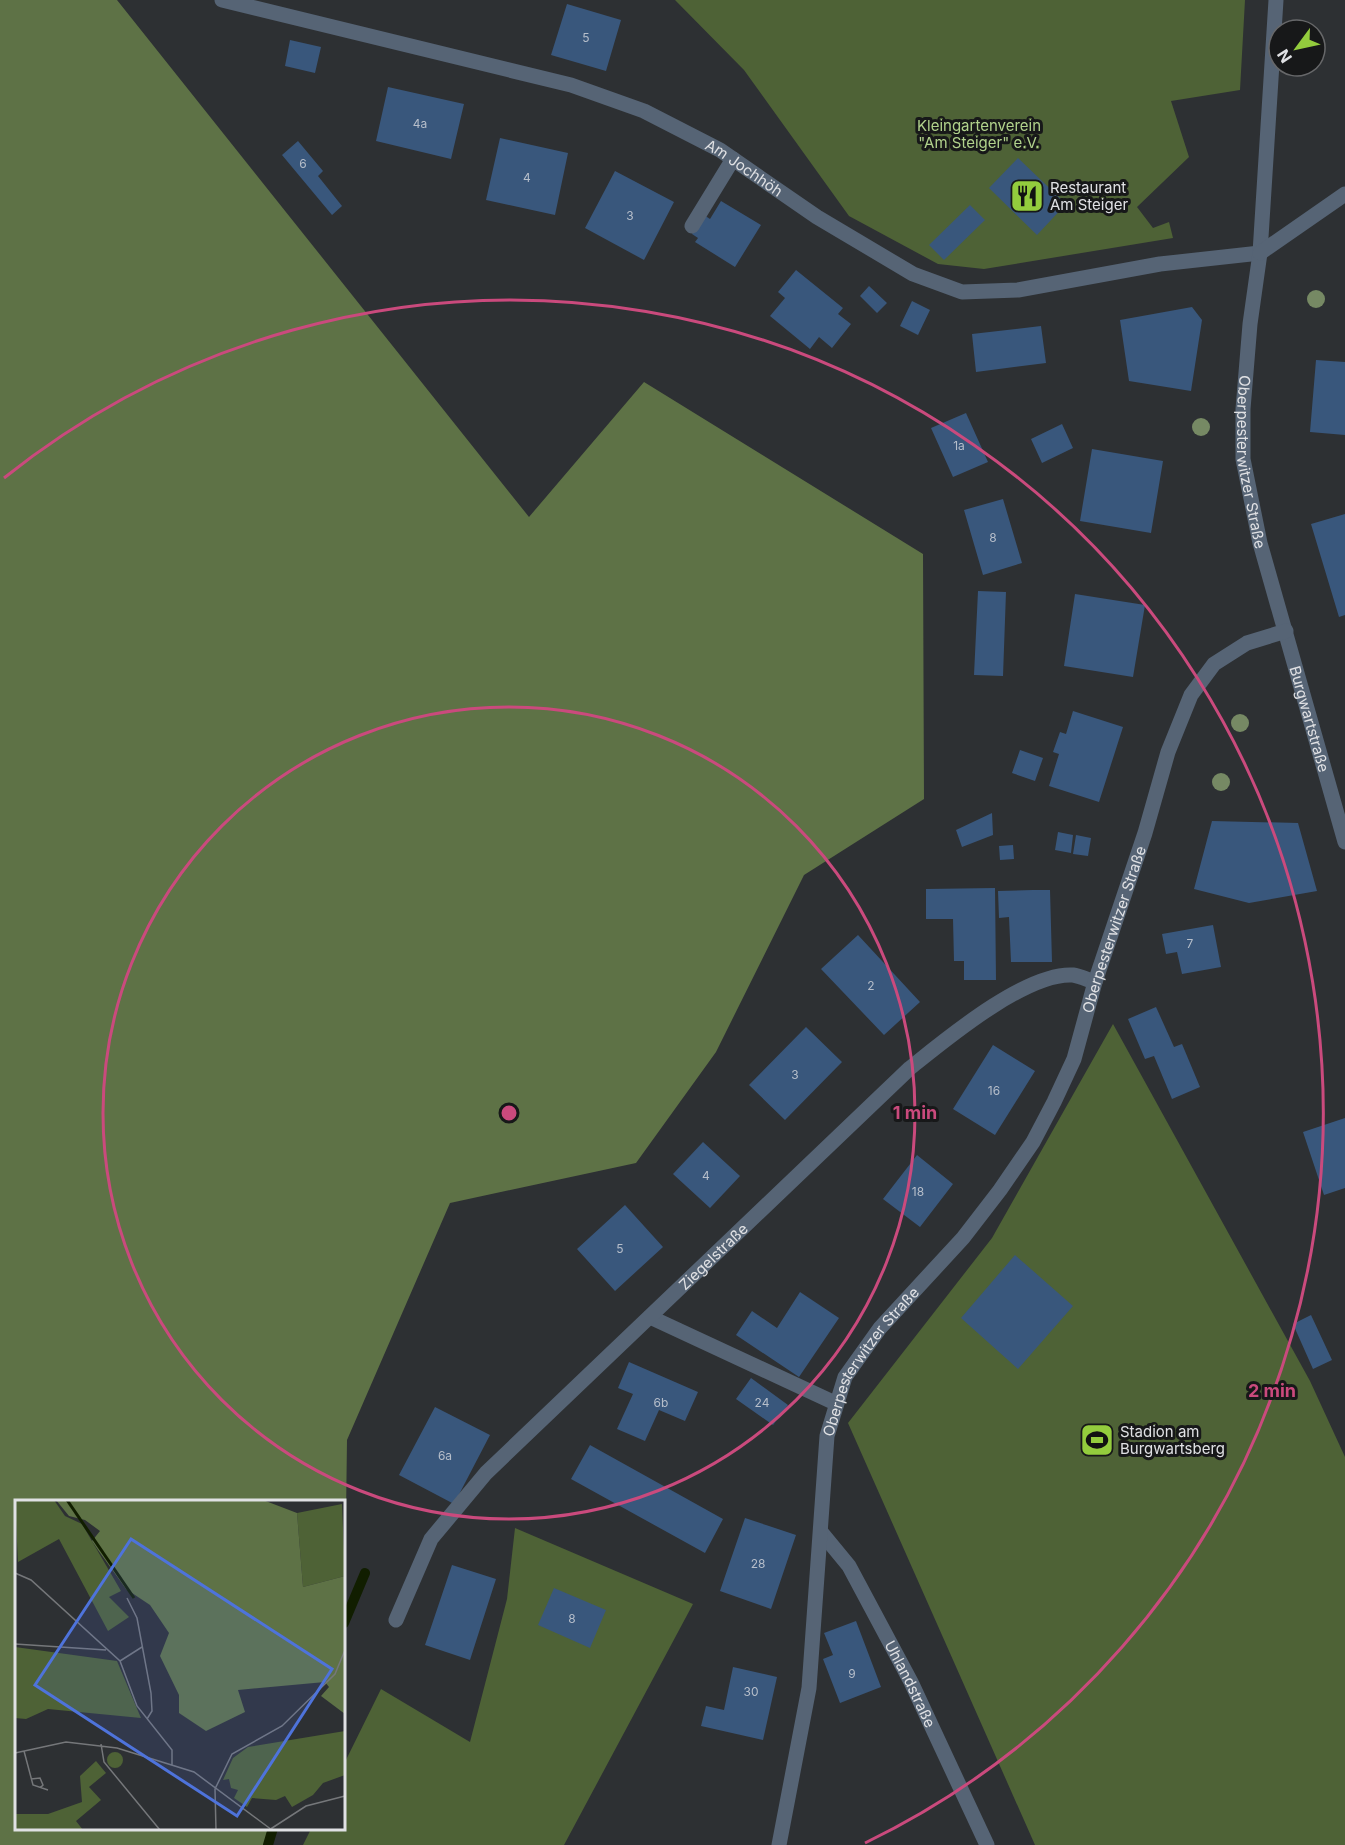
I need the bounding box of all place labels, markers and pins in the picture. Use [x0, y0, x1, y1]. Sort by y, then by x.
restaurant icon: Restaurant Am Steiger [1009, 178, 1045, 214]
place label: Restaurant Am Steiger [1050, 178, 1128, 214]
centre of rings [499, 1103, 519, 1123]
sports icon: Stadion am Burgwartsberg [1079, 1422, 1115, 1458]
place label: Stadion am Burgwartsberg [1120, 1422, 1225, 1458]

